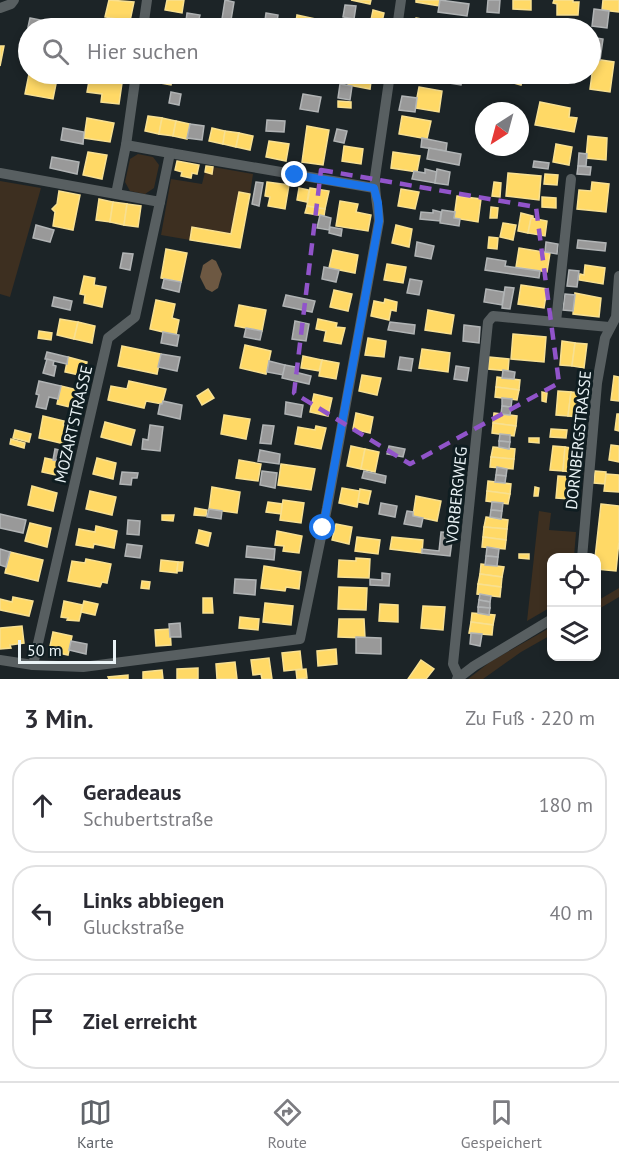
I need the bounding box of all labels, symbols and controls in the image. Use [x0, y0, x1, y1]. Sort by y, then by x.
search box [18, 18, 601, 84]
icon: search [39, 35, 72, 68]
text: Hier suchen [87, 37, 199, 65]
north arrow [475, 102, 529, 156]
route end [281, 161, 307, 187]
street label: MOZARTSTRASSE [50, 363, 96, 485]
street label: DORNBERGSTRASSE [561, 370, 595, 510]
street label: VORBERGWEG [441, 446, 471, 545]
route start [309, 514, 335, 540]
map controls [547, 553, 601, 661]
button: locate [547, 553, 601, 607]
button: layers [547, 607, 601, 661]
scale bar [18, 637, 116, 664]
text: 50 m [27, 640, 62, 660]
text: 3 Min. [24, 702, 94, 735]
text: Zu Fuß · 220 m [465, 705, 595, 731]
text: Geradeaus [83, 778, 181, 806]
icon: ahead [26, 789, 59, 822]
text: 180 m [539, 792, 593, 818]
text: Schubertstraße [83, 806, 213, 832]
text: Links abbiegen [83, 886, 224, 914]
icon: left [26, 897, 59, 930]
text: 40 m [550, 900, 593, 926]
text: Gluckstraße [83, 914, 184, 940]
icon: arrive [26, 1005, 59, 1038]
text: Ziel erreicht [83, 1007, 197, 1035]
tab: Karte [77, 1096, 114, 1152]
tab: Route [268, 1096, 307, 1152]
tab: Gespeichert [461, 1096, 542, 1152]

